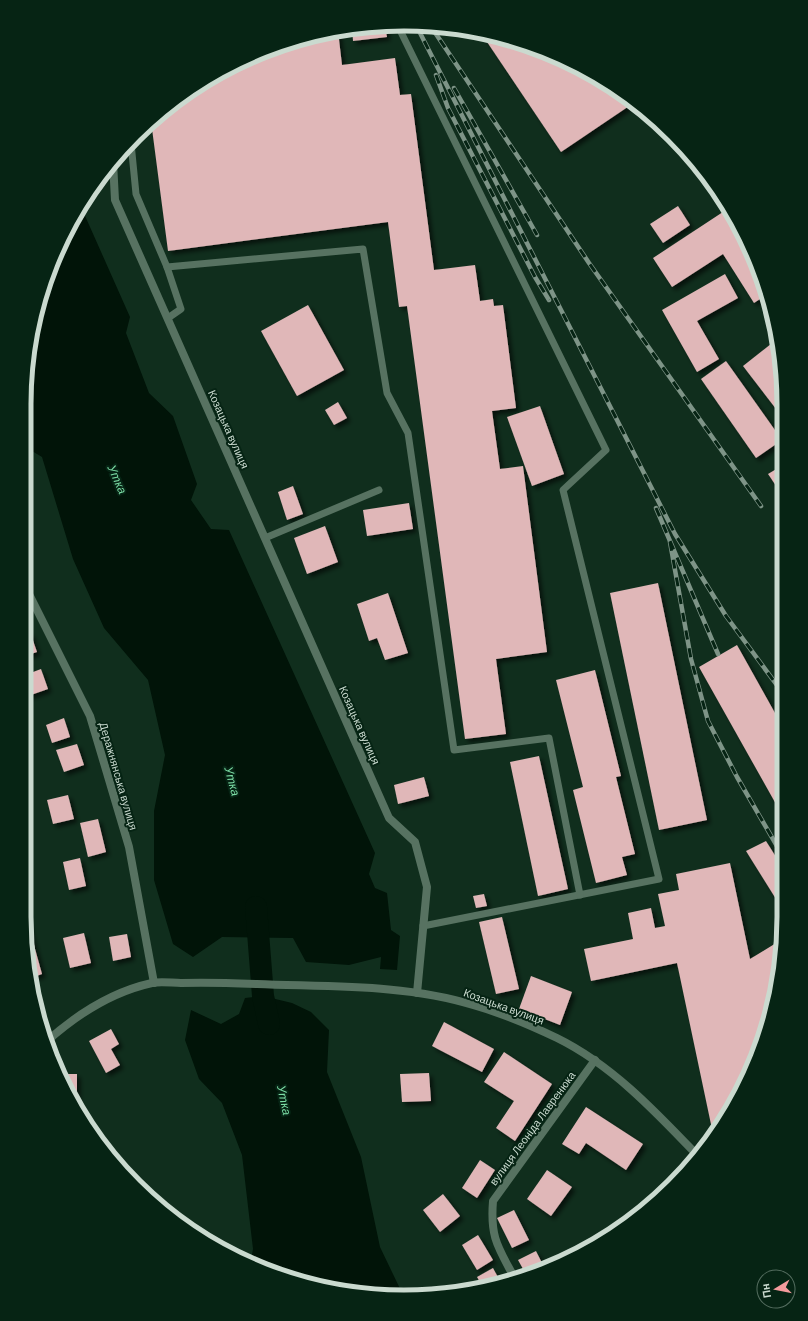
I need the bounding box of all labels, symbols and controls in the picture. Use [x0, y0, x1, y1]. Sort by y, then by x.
street label: Козацька вулиця [206, 388, 252, 470]
water label: Утка [105, 462, 131, 496]
street label: Козацька вулиця [337, 684, 383, 766]
street label: Деражнянська вулиця [97, 721, 141, 831]
water label: Утка [222, 764, 244, 798]
street label: Козацька вулиця [462, 985, 546, 1027]
street label: вулиця Леоніда Лавренюка [486, 1068, 578, 1187]
water label: Утка [275, 1083, 295, 1116]
north arrow [756, 1269, 796, 1309]
text: Пн [758, 1283, 773, 1299]

